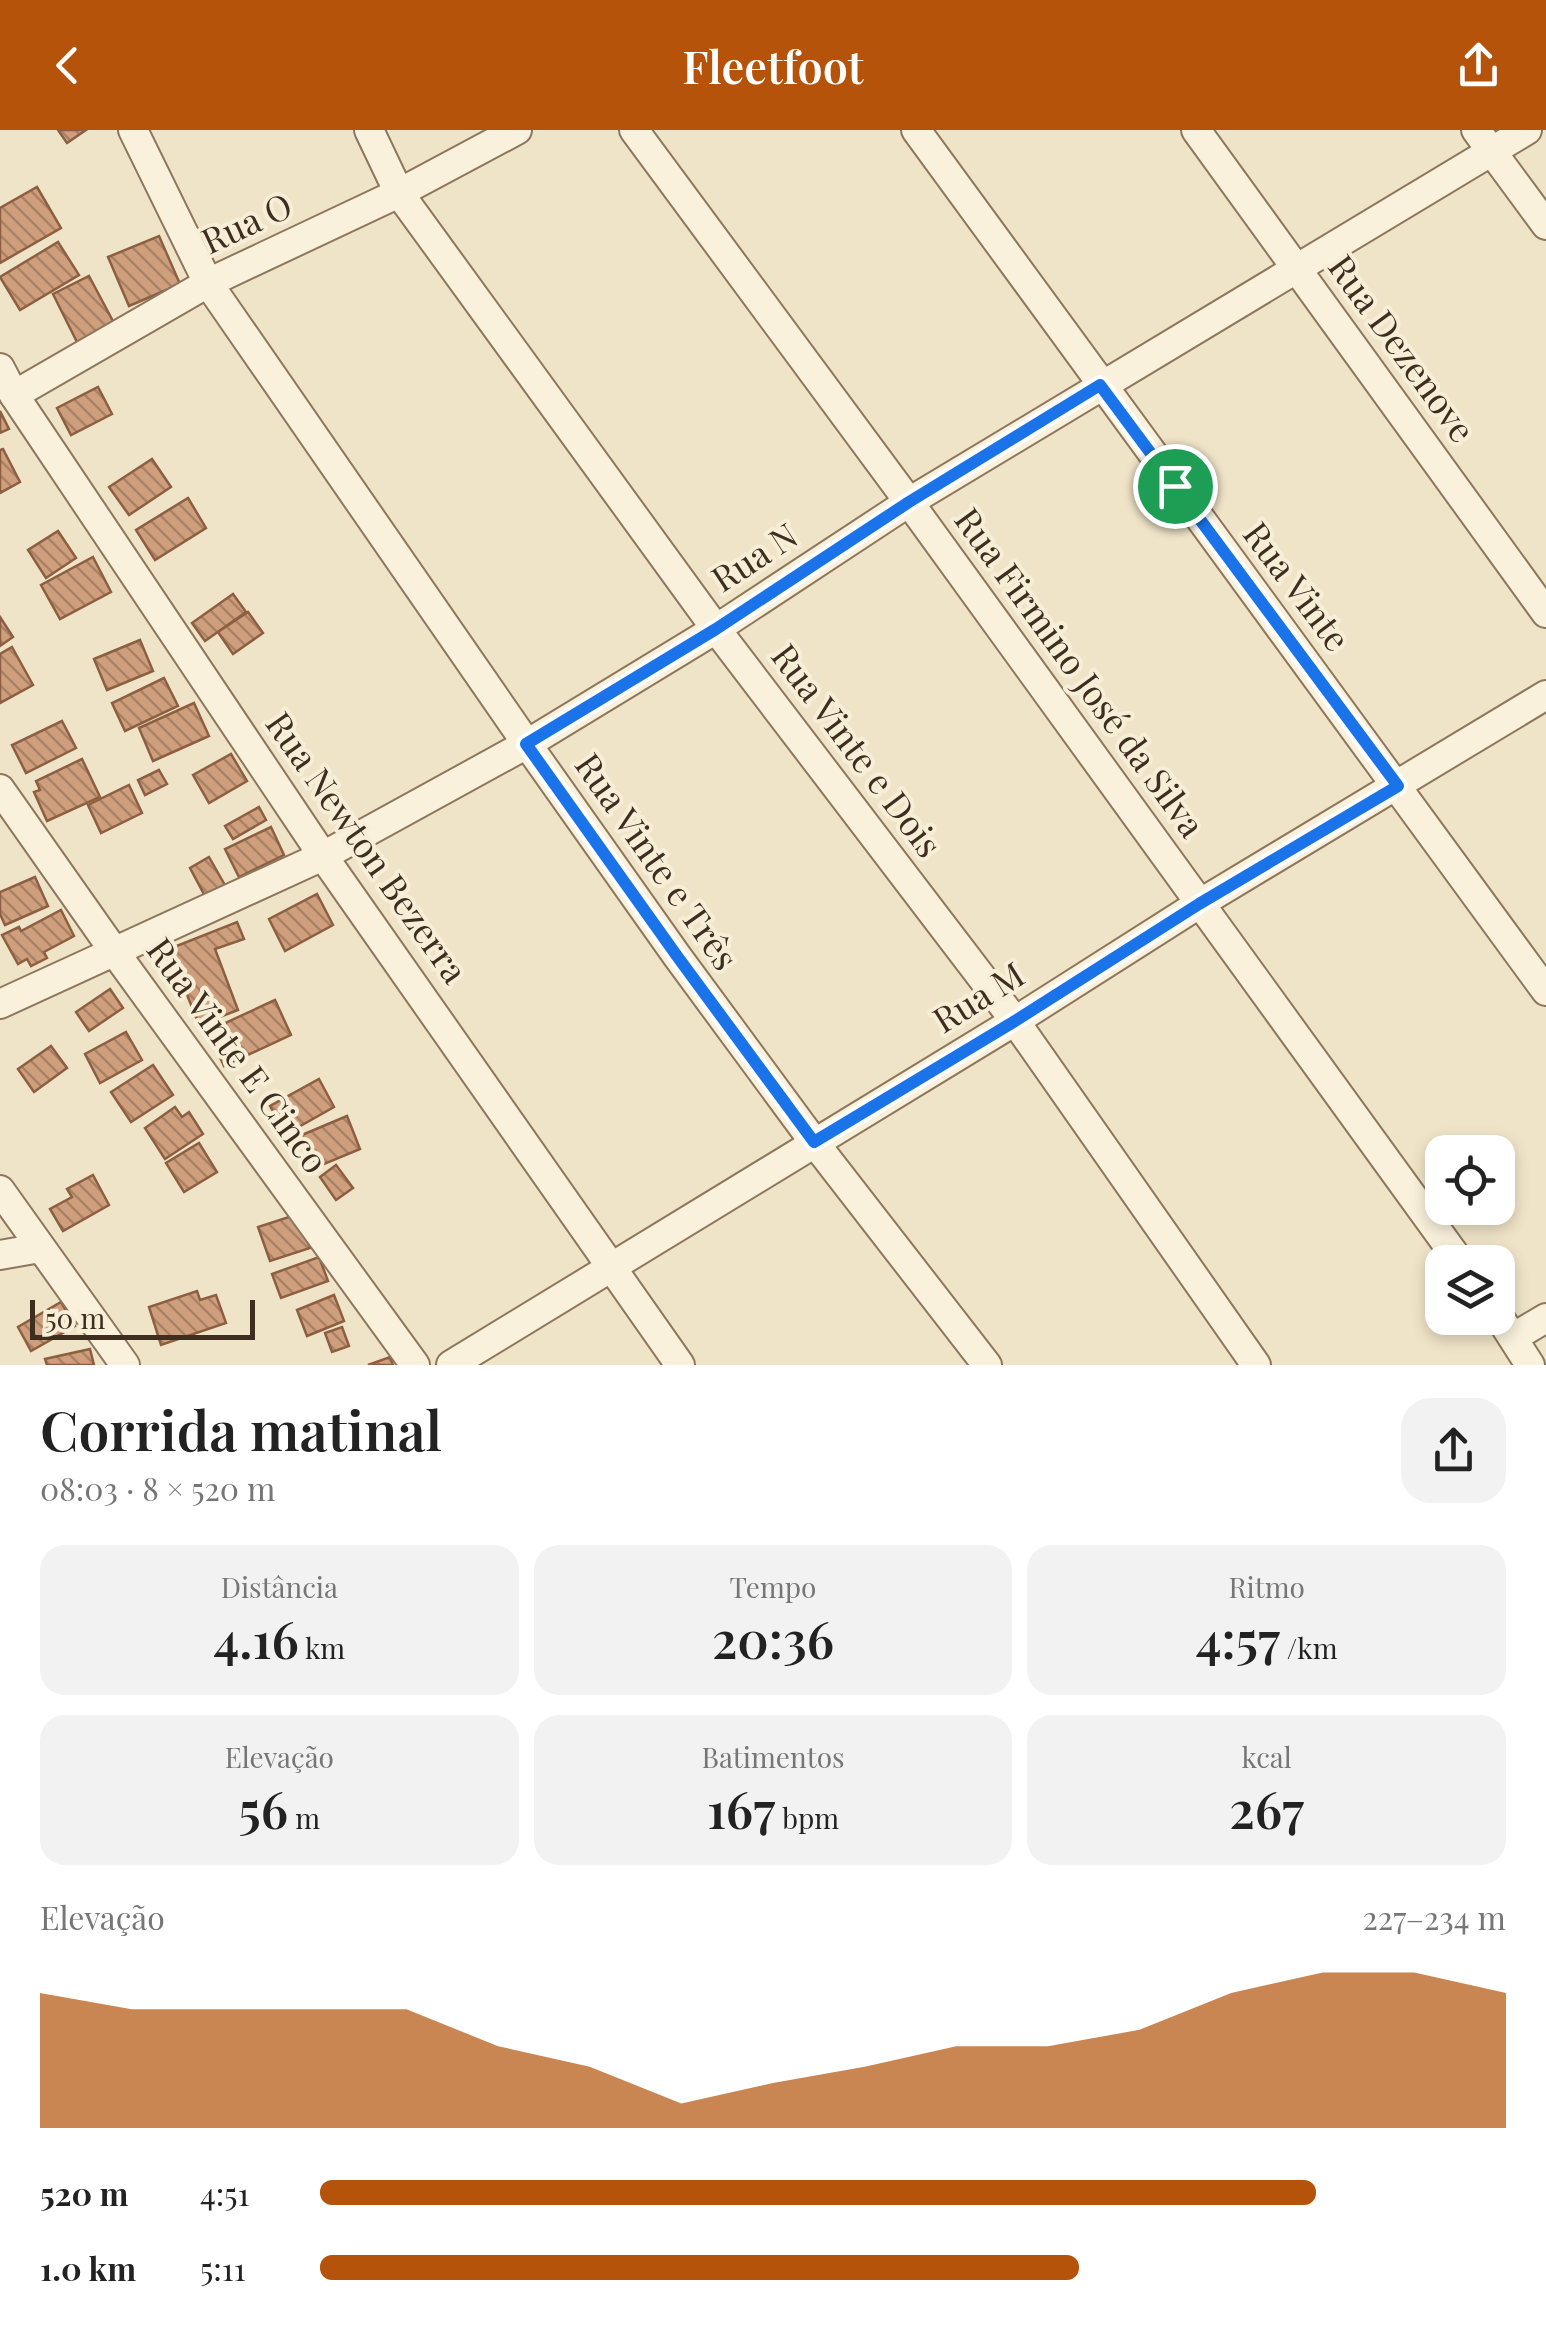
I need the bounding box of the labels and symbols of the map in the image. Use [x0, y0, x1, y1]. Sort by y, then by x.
street label: Rua O [193, 180, 299, 263]
street label: Rua Dezenove [1319, 245, 1487, 451]
pin [1133, 444, 1218, 529]
street label: Rua Firmino José da Silva [946, 497, 1217, 846]
street label: Rua N [702, 511, 806, 601]
street label: Rua Vinte [1234, 512, 1362, 659]
street label: Rua Vinte e Dois [762, 633, 954, 866]
street label: Rua Newton Bezerra [257, 702, 480, 992]
street label: Rua Vinte e Três [566, 743, 750, 978]
street label: Rua Vinte E Cinco [138, 927, 340, 1182]
street label: Rua M [923, 950, 1032, 1042]
scale bar [30, 1295, 255, 1340]

